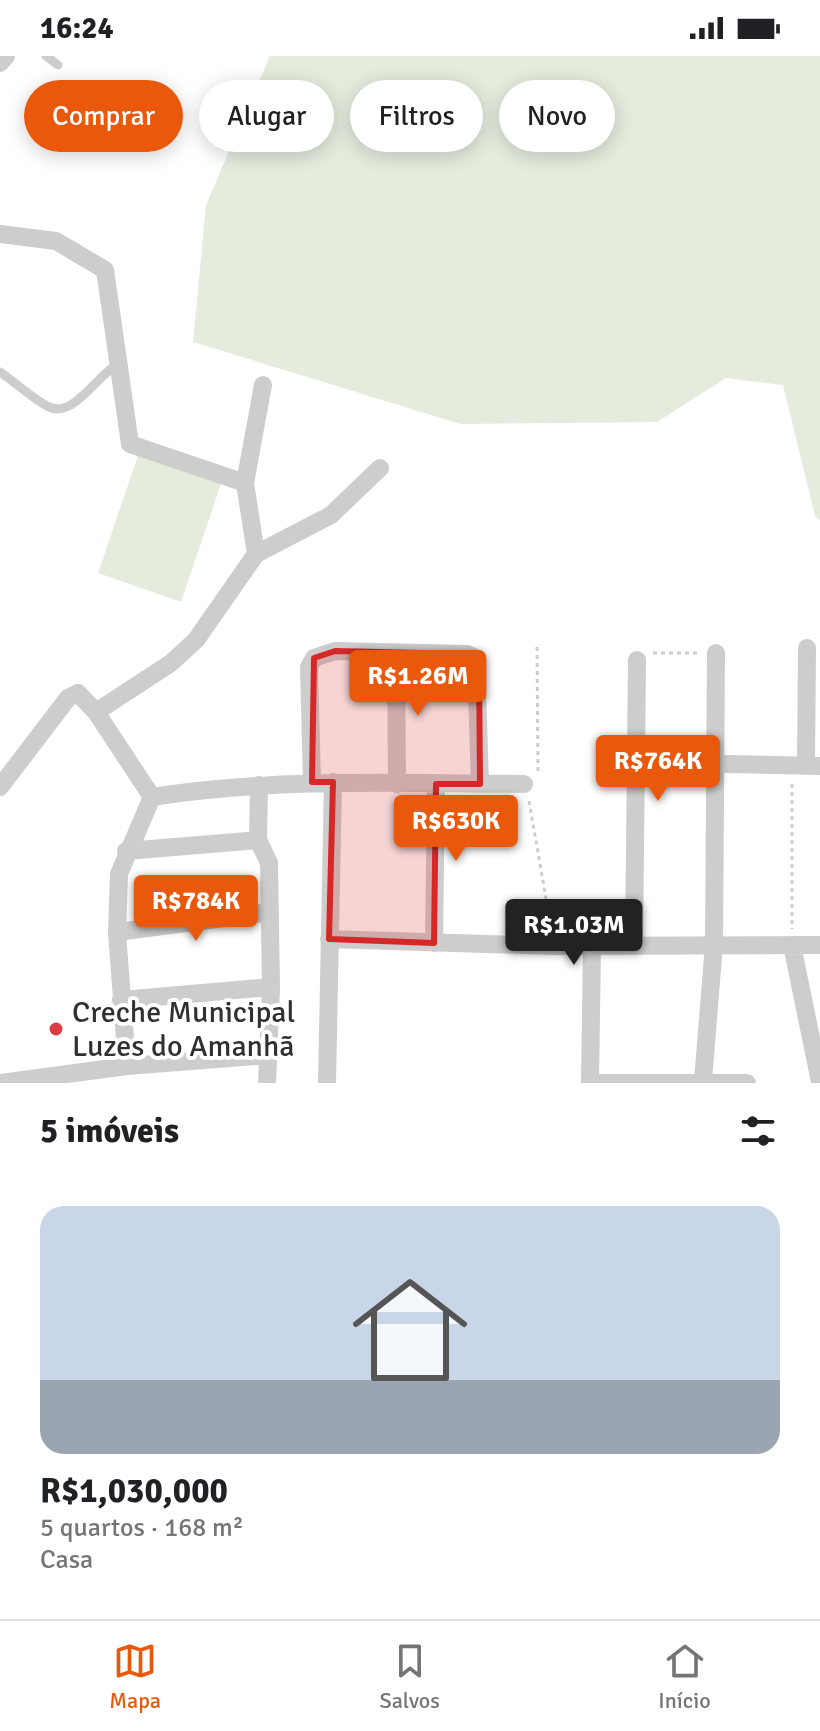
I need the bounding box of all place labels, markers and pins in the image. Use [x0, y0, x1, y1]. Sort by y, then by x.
pin: R$1.26M [344, 650, 492, 718]
pin: R$764K [593, 735, 723, 803]
pin: R$630K [391, 795, 521, 863]
pin: R$784K [131, 875, 261, 943]
pin: R$1.03M [500, 899, 648, 967]
place label: Creche Municipal Luzes do Amanhã [72, 994, 295, 1065]
marker: Creche Municipal Luzes do Amanhã [47, 1020, 65, 1038]

